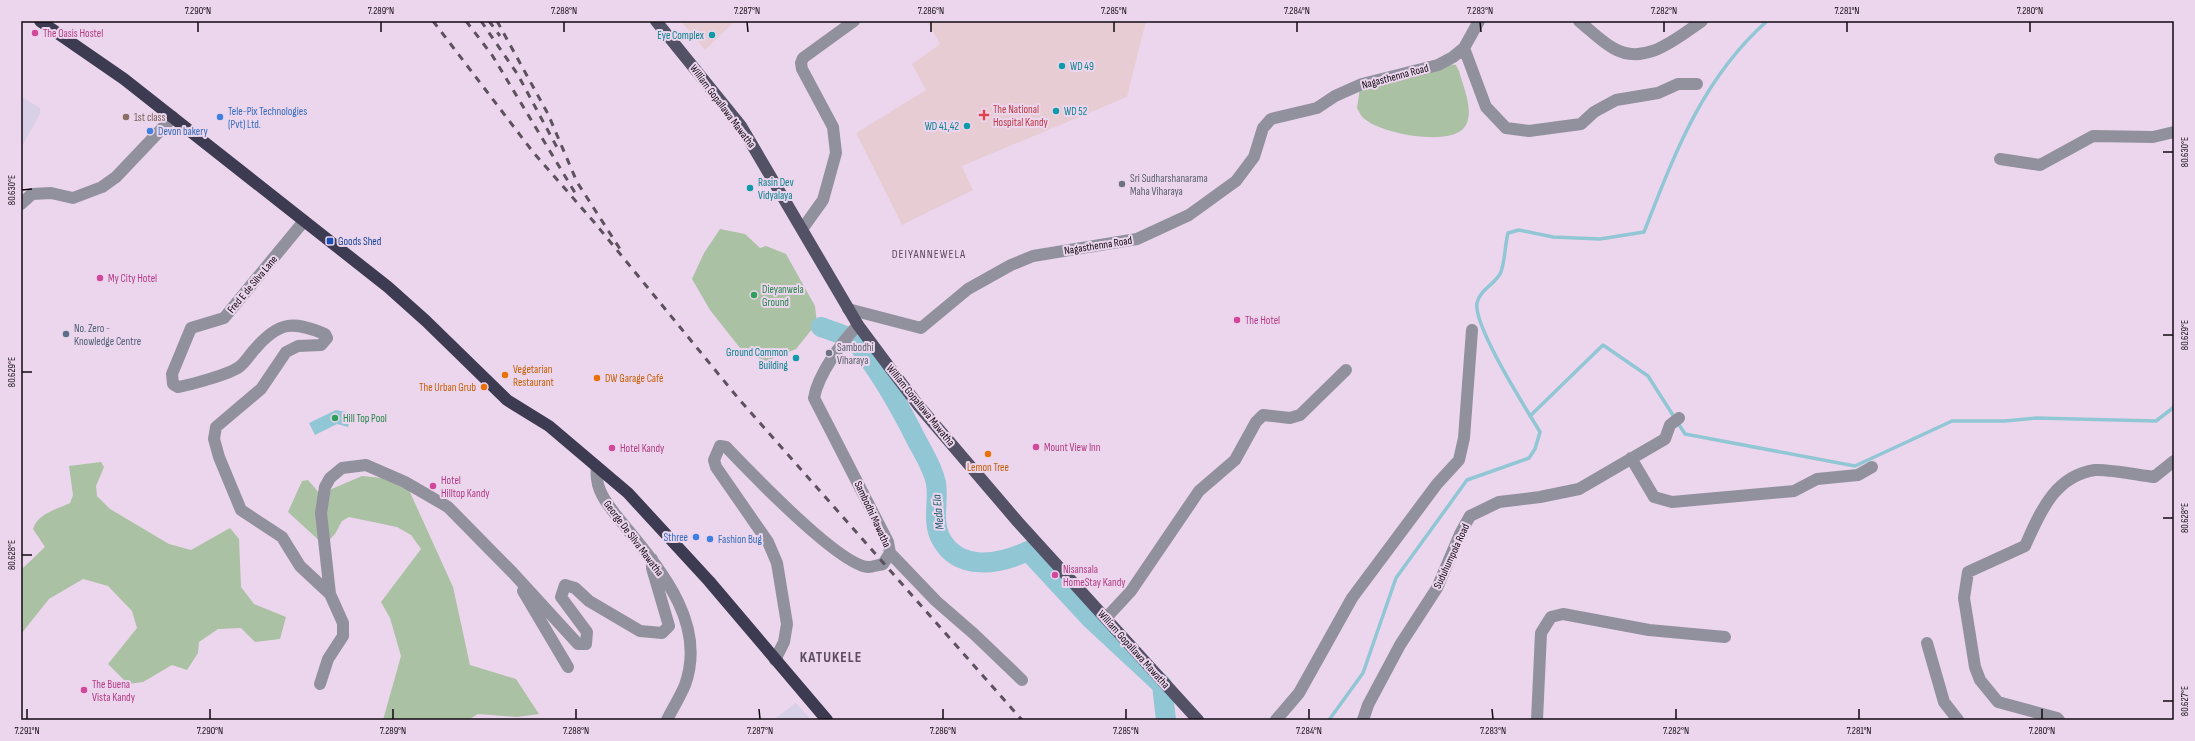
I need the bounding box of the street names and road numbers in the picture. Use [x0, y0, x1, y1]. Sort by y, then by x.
street label: Nagasthenna Road [1360, 61, 1430, 92]
street label: William Gopallawa Mawatha [687, 62, 758, 151]
street label: Nagasthenna Road [1063, 234, 1133, 257]
street label: Fred E de Silva Lane [225, 253, 280, 316]
street label: William Gopallawa Mawatha [884, 362, 957, 449]
street label: Sambodhi Mawatha [852, 479, 894, 549]
street label: George De Silva Mawatha [601, 498, 666, 579]
street label: Suduhumpola Road [1431, 521, 1472, 591]
street label: William Gopallawa Mawatha [1095, 607, 1172, 691]

